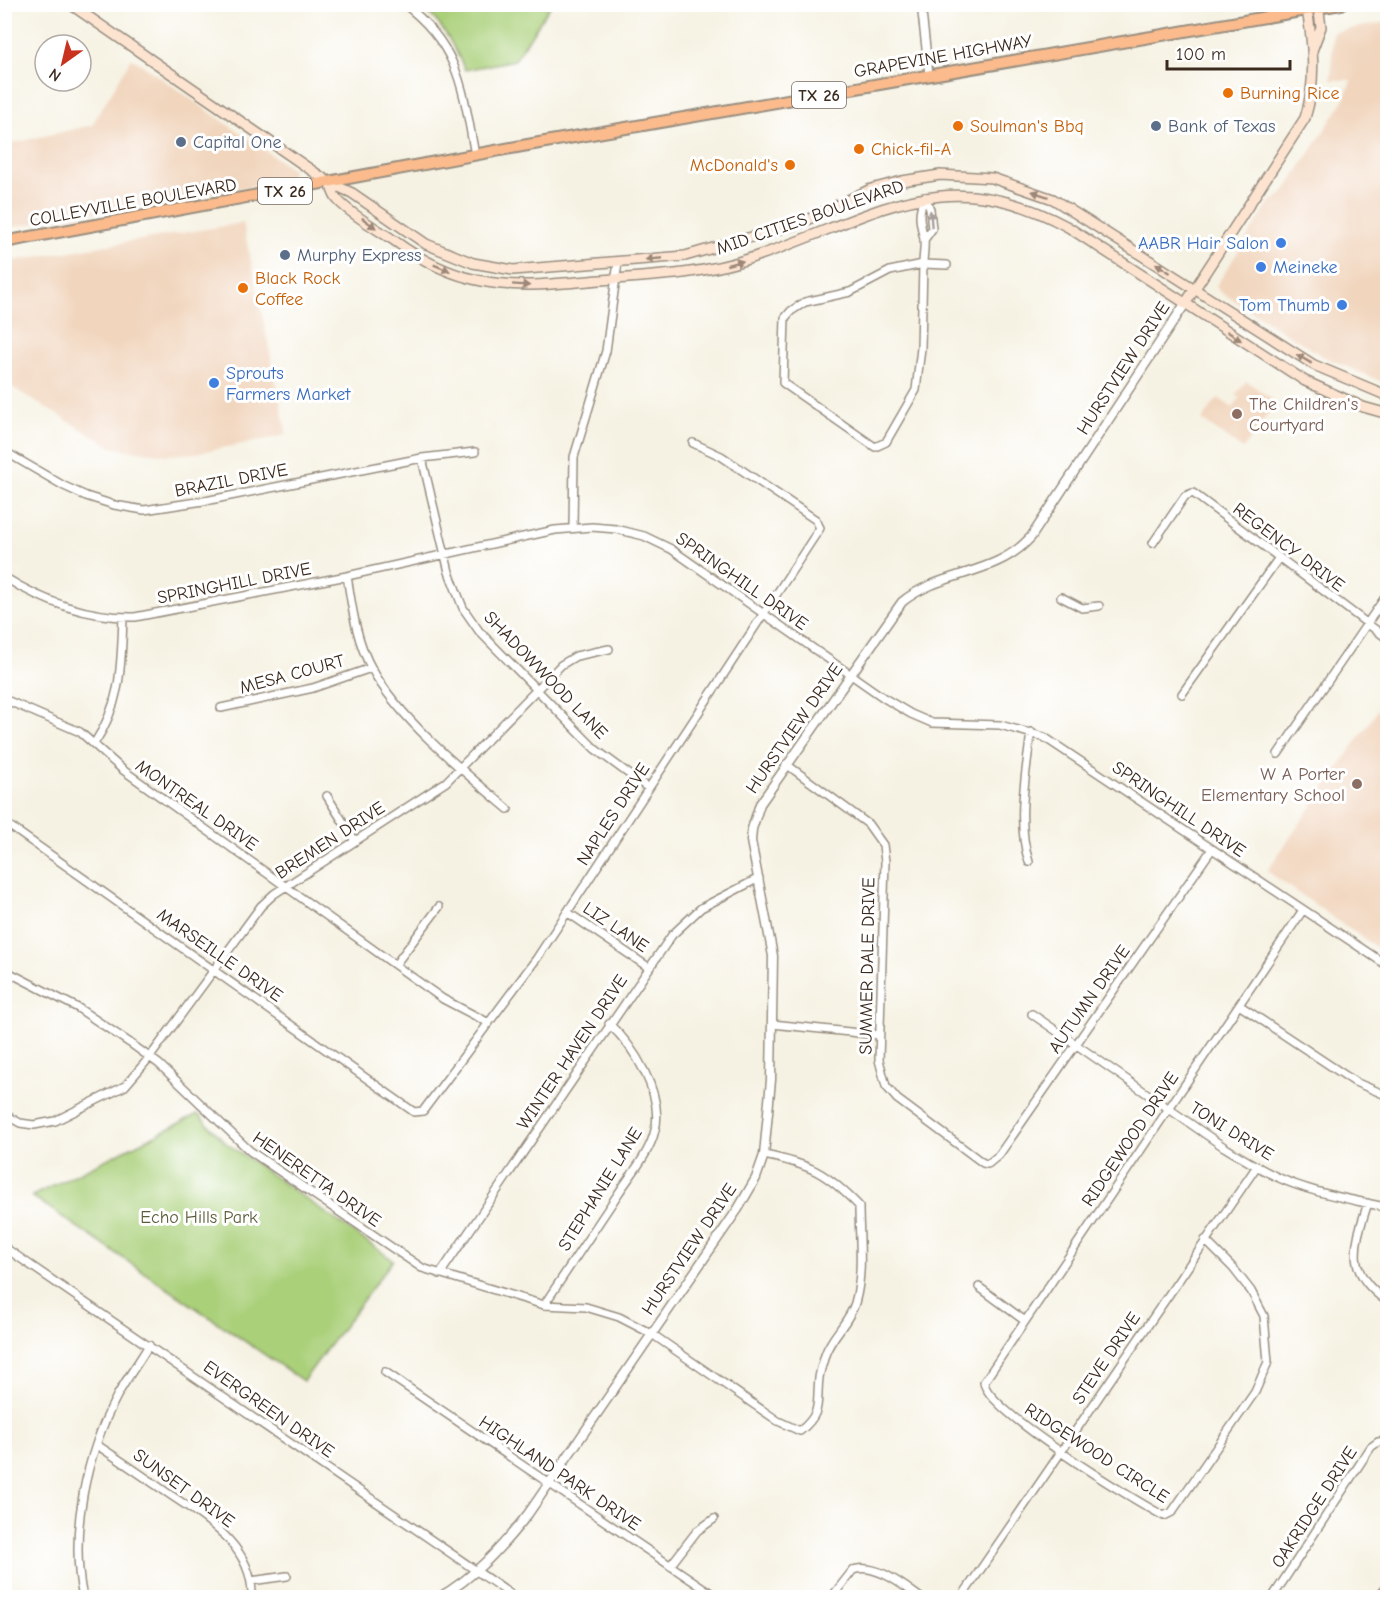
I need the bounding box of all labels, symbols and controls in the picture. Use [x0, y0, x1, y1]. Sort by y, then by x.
street label: GRAPEVINE HIGHWAY [852, 30, 1034, 83]
north arrow [33, 33, 93, 93]
scale bar [1167, 33, 1290, 71]
text: 100 m [1176, 44, 1226, 65]
text: N [46, 64, 65, 85]
road number: TX 26 [792, 82, 846, 108]
place label: Burning Rice [1240, 83, 1340, 104]
marker: Burning Rice [1221, 86, 1235, 100]
place label: Soulman's Bbq [970, 116, 1084, 137]
place label: Bank of Texas [1168, 116, 1276, 137]
marker: Soulman's Bbq [951, 119, 965, 133]
marker: Bank of Texas [1149, 119, 1163, 133]
place label: Capital One [193, 132, 281, 153]
marker: Capital One [174, 135, 188, 149]
place label: Chick-fil-A [871, 139, 951, 160]
marker: Chick-fil-A [852, 142, 866, 156]
place label: McDonald's [690, 155, 778, 176]
marker: McDonald's [783, 158, 797, 172]
street label: COLLEYVILLE BOULEVARD [28, 174, 238, 231]
street label: MID CITIES BOULEVARD [714, 175, 907, 259]
road number: TX 26 [258, 178, 312, 204]
one-way arrow [1031, 189, 1049, 198]
one-way arrow [926, 210, 936, 229]
one-way arrow [361, 217, 377, 229]
place label: AABR Hair Salon [1138, 233, 1269, 254]
marker: AABR Hair Salon [1274, 236, 1288, 250]
place label: Murphy Express [297, 245, 421, 266]
marker: Murphy Express [278, 248, 292, 262]
one-way arrow [644, 254, 663, 264]
one-way arrow [726, 257, 745, 267]
place label: Meineke [1273, 257, 1338, 278]
marker: Meineke [1254, 260, 1268, 274]
one-way arrow [1155, 263, 1171, 274]
one-way arrow [433, 264, 451, 273]
place label: Black Rock Coffee [255, 268, 340, 310]
one-way arrow [512, 280, 531, 289]
marker: Black Rock Coffee [236, 281, 250, 295]
place label: Tom Thumb [1239, 295, 1330, 316]
street label: HURSTVIEW DRIVE [1073, 298, 1174, 439]
marker: Tom Thumb [1335, 298, 1349, 312]
one-way arrow [1226, 330, 1242, 341]
one-way arrow [1296, 354, 1312, 365]
place label: Sprouts Farmers Market [226, 363, 351, 405]
marker: Sprouts Farmers Market [207, 376, 221, 390]
place label: The Children's Courtyard [1249, 394, 1358, 436]
marker: The Children's Courtyard [1230, 407, 1244, 421]
street label: BRAZIL DRIVE [173, 459, 289, 502]
street label: REGENCY DRIVE [1229, 499, 1349, 596]
street label: SPRINGHILL DRIVE [672, 528, 812, 635]
street label: SPRINGHILL DRIVE [155, 558, 313, 609]
street label: SHADOWWOOD LANE [479, 607, 612, 744]
street label: MESA COURT [237, 650, 347, 699]
street label: HURSTVIEW DRIVE [742, 659, 847, 798]
street label: MONTREAL DRIVE [132, 755, 262, 856]
street label: SPRINGHILL DRIVE [1108, 757, 1249, 862]
street label: NAPLES DRIVE [573, 759, 654, 869]
place label: W A Porter Elementary School [1201, 764, 1346, 806]
marker: W A Porter Elementary School [1350, 777, 1364, 791]
street label: BREMEN DRIVE [272, 797, 389, 884]
street label: SUMMER DALE DRIVE [855, 877, 880, 1055]
street label: LIZ LANE [579, 898, 653, 957]
street label: MARSEILLE DRIVE [153, 904, 287, 1007]
street label: AUTUMN DRIVE [1044, 941, 1135, 1057]
street label: WINTER HAVEN DRIVE [513, 971, 632, 1134]
street label: RIDGEWOOD DRIVE [1078, 1068, 1183, 1211]
street label: TONI DRIVE [1186, 1097, 1277, 1165]
street label: STEPHANIE LANE [554, 1124, 647, 1255]
street label: HENERETTA DRIVE [249, 1127, 385, 1232]
street label: HURSTVIEW DRIVE [638, 1179, 741, 1319]
park label: Echo Hills Park [140, 1207, 258, 1228]
street label: STEVE DRIVE [1068, 1308, 1145, 1408]
street label: EVERGREEN DRIVE [199, 1356, 338, 1463]
street label: RIDGEWOOD CIRCLE [1021, 1399, 1173, 1508]
street label: HIGHLAND PARK DRIVE [475, 1411, 645, 1535]
street label: OAKRIDGE DRIVE [1267, 1442, 1362, 1572]
street label: SUNSET DRIVE [129, 1445, 239, 1532]

